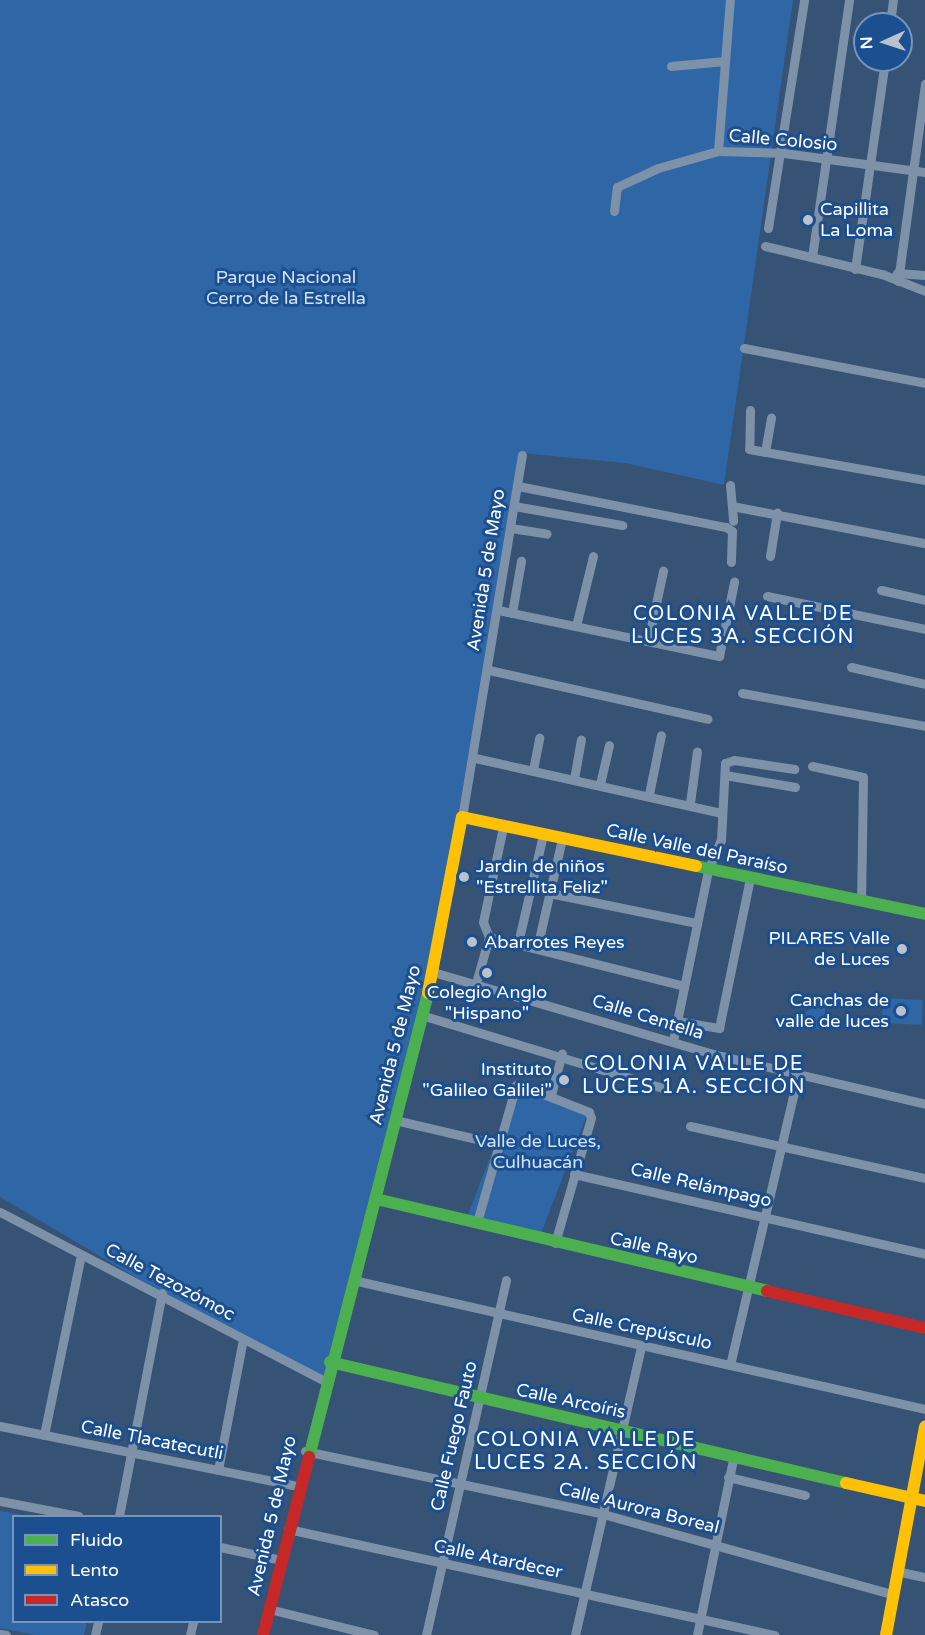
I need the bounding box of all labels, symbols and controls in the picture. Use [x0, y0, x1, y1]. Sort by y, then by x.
north arrow [853, 12, 913, 72]
text: N [857, 36, 877, 50]
street label: Calle Colosio [728, 124, 838, 156]
place label: Capillita La Loma [820, 199, 893, 242]
marker: Capillita La Loma [801, 213, 815, 227]
park label: Parque Nacional Cerro de la Estrella [206, 267, 366, 310]
street label: Avenida 5 de Mayo [463, 487, 509, 653]
district label: COLONIA VALLE DE LUCES 3A. SECCIÓN [631, 602, 855, 649]
street label: Calle Valle del Paraíso [604, 819, 790, 879]
place label: Jardin de niños "Estrellita Feliz" [476, 856, 608, 898]
marker: Jardin de niños "Estrellita Feliz" [457, 870, 471, 884]
place label: PILARES Valle de Luces [769, 928, 890, 970]
place label: Abarrotes Reyes [484, 931, 625, 953]
marker: Abarrotes Reyes [465, 935, 479, 949]
marker: PILARES Valle de Luces [895, 942, 909, 956]
street label: Avenida 5 de Mayo [365, 963, 425, 1127]
marker: Colegio Anglo "Hispano" [480, 966, 494, 980]
place label: Colegio Anglo "Hispano" [427, 982, 547, 1024]
street label: Calle Centella [590, 990, 706, 1044]
place label: Canchas de valle de luces [776, 990, 889, 1032]
marker: Canchas de valle de luces [894, 1004, 908, 1018]
district label: COLONIA VALLE DE LUCES 1A. SECCIÓN [582, 1052, 806, 1099]
place label: Instituto "Galileo Galilei" [422, 1059, 552, 1102]
marker: Instituto "Galileo Galilei" [557, 1073, 571, 1087]
park label: Valle de Luces, Culhuacán [475, 1131, 601, 1174]
street label: Calle Relámpago [628, 1158, 774, 1212]
street label: Calle Rayo [608, 1227, 700, 1269]
street label: Calle Tezozómoc [102, 1239, 238, 1325]
street label: Calle Crepúsculo [570, 1304, 714, 1354]
street label: Calle Fuego Fauto [426, 1359, 482, 1513]
street label: Calle Arcoíris [514, 1379, 628, 1423]
street label: Calle Tlacatecutli [79, 1416, 225, 1464]
district label: COLONIA VALLE DE LUCES 2A. SECCIÓN [474, 1428, 698, 1475]
street label: Avenida 5 de Mayo [243, 1434, 301, 1598]
street label: Calle Aurora Boreal [557, 1478, 721, 1538]
legend [12, 1515, 222, 1623]
text: Fluido [70, 1529, 123, 1551]
street label: Calle Atardecer [432, 1535, 564, 1583]
text: Lento [70, 1559, 119, 1581]
text: Atasco [70, 1589, 129, 1611]

